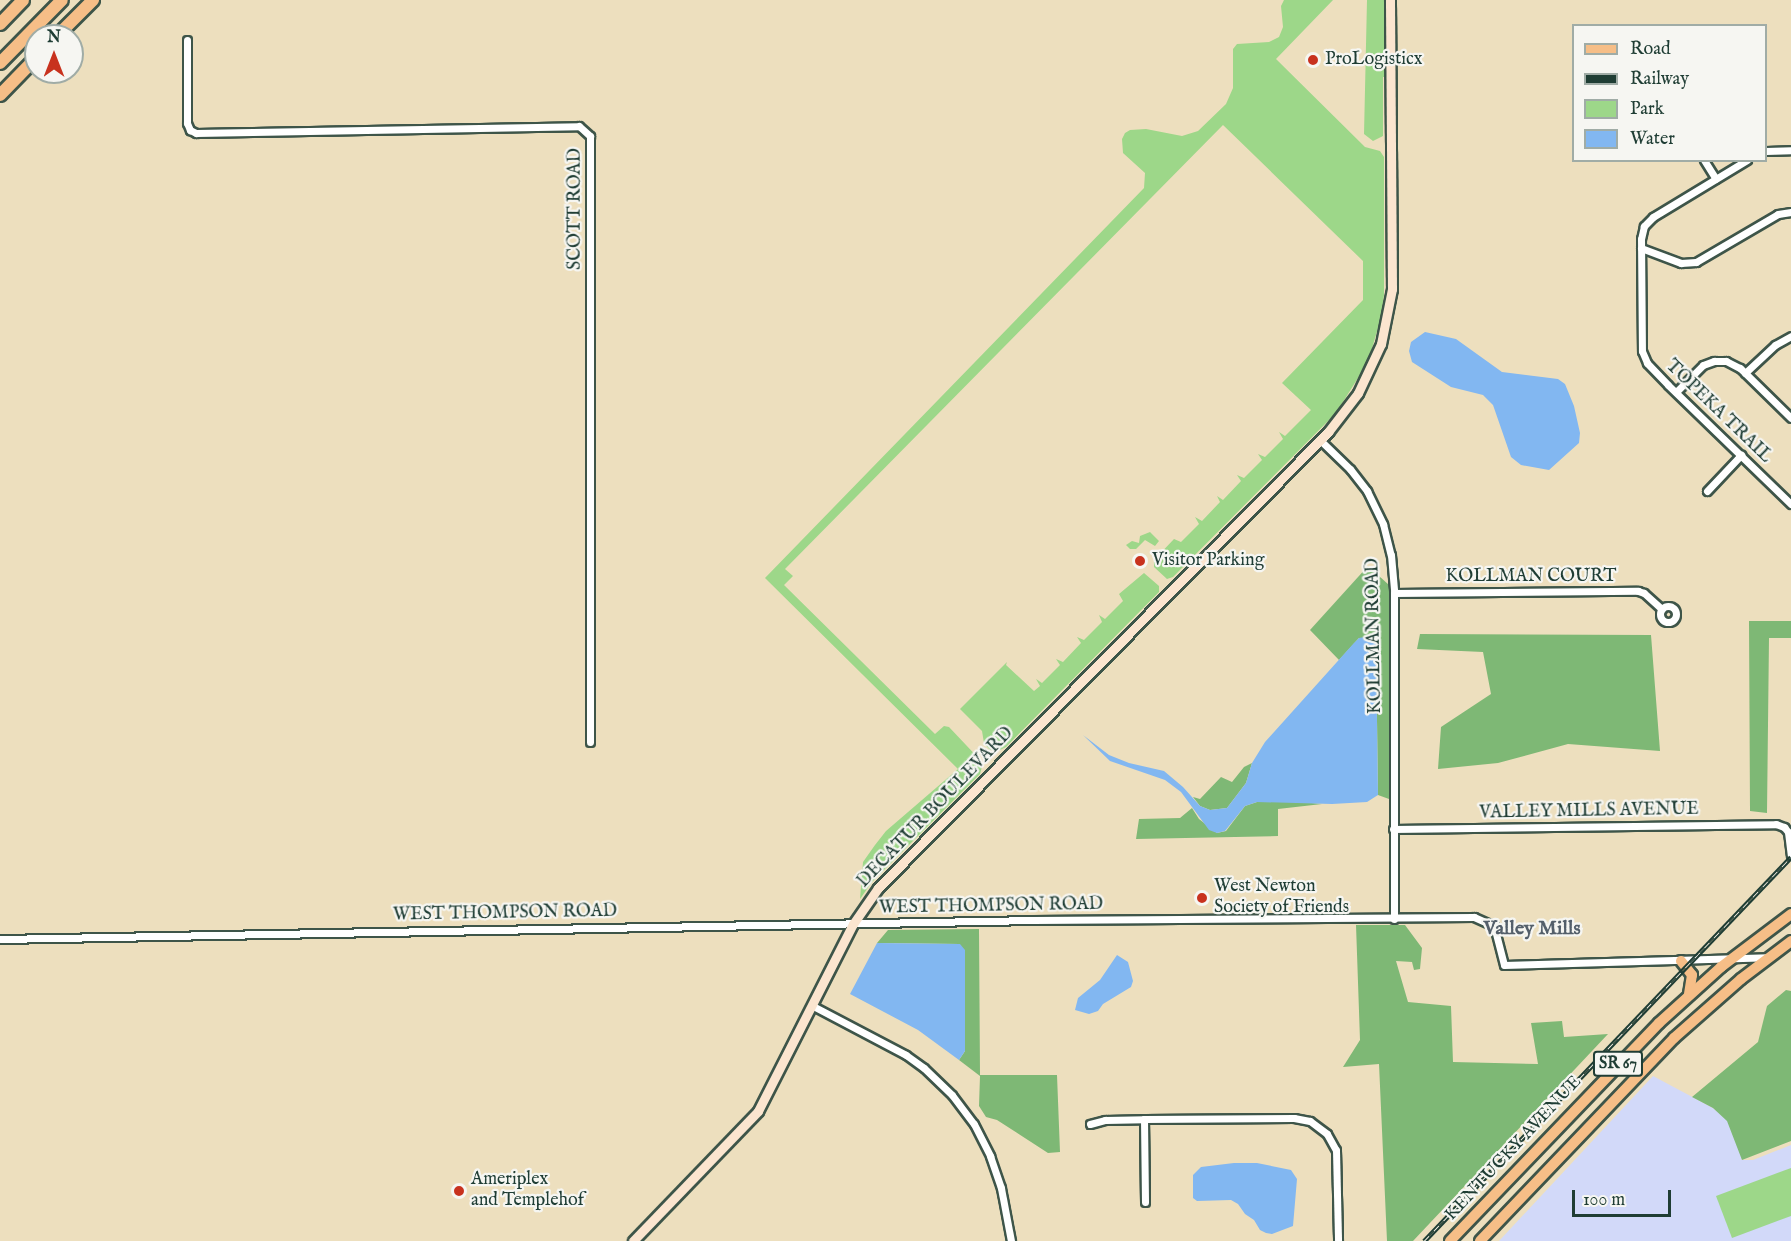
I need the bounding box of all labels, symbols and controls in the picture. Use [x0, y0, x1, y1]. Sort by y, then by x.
north arrow [24, 24, 84, 84]
legend [1572, 24, 1767, 162]
text: N [47, 28, 61, 48]
text: Road [1630, 38, 1671, 61]
place label: ProLogisticx [1325, 49, 1423, 71]
marker: ProLogisticx [1306, 53, 1320, 67]
text: Railway [1630, 68, 1689, 91]
text: Park [1630, 98, 1664, 121]
text: Water [1630, 128, 1675, 151]
street label: SCOTT ROAD [565, 148, 587, 270]
street label: TOPEKA TRAIL [1660, 356, 1776, 468]
place label: Visitor Parking [1152, 550, 1264, 572]
marker: Visitor Parking [1133, 554, 1147, 568]
street label: KOLLMAN ROAD [1363, 558, 1387, 714]
street label: KOLLMAN COURT [1446, 566, 1616, 588]
street label: DECATUR BOULEVARD [853, 723, 1019, 893]
street label: VALLEY MILLS AVENUE [1479, 799, 1699, 825]
place label: West Newton Society of Friends [1214, 877, 1349, 920]
marker: West Newton Society of Friends [1195, 891, 1209, 905]
street label: WEST THOMPSON ROAD [879, 894, 1103, 920]
street label: WEST THOMPSON ROAD [393, 901, 617, 927]
district label: Valley Mills [1484, 916, 1580, 940]
road number: SR 67 [1592, 1051, 1644, 1077]
street label: KENTUCKY AVENUE [1441, 1072, 1587, 1226]
place label: Ameriplex and Templehof [471, 1170, 584, 1212]
scale bar [1575, 1178, 1674, 1216]
marker: Ameriplex and Templehof [452, 1184, 466, 1198]
text: 100 m [1583, 1189, 1625, 1212]

